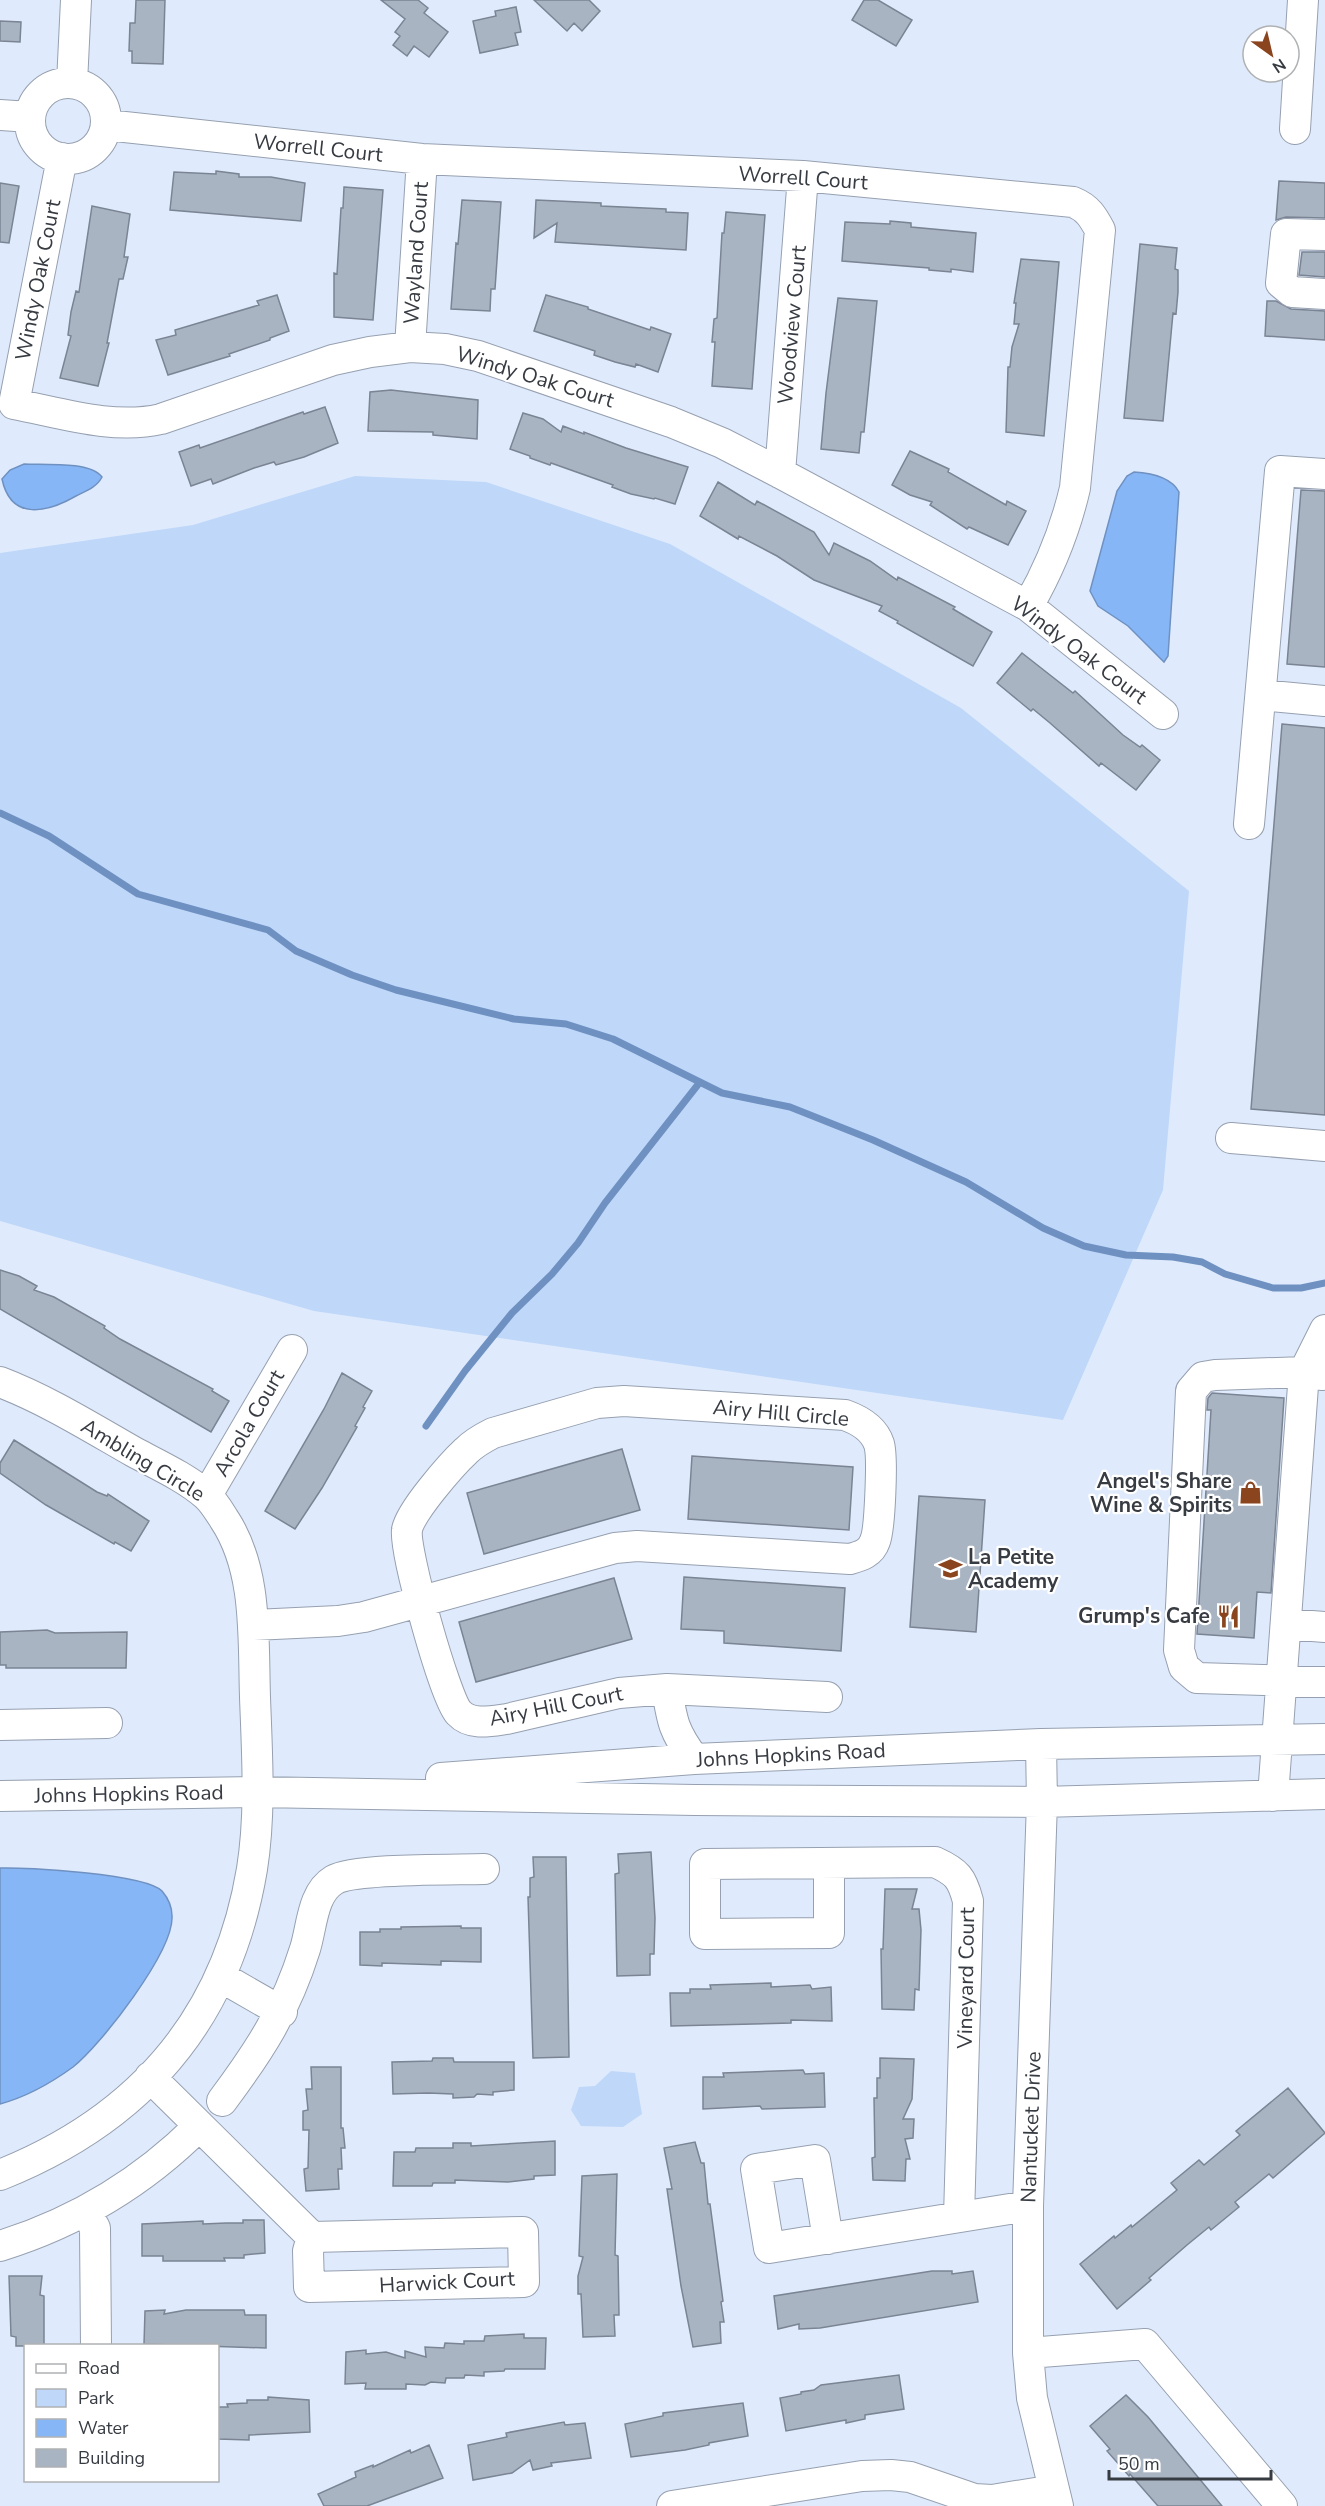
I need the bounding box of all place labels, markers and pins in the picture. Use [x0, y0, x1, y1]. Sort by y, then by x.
place label: Angel's Share Wine & Spirits [1090, 1467, 1232, 1519]
shop icon: Angel's Share Wine & Spirits [1237, 1480, 1263, 1506]
place label: La Petite Academy [968, 1543, 1059, 1595]
school or university icon: La Petite Academy [937, 1556, 963, 1582]
place label: Grump's Cafe [1078, 1602, 1210, 1630]
restaurant icon: Grump's Cafe [1215, 1603, 1241, 1629]

